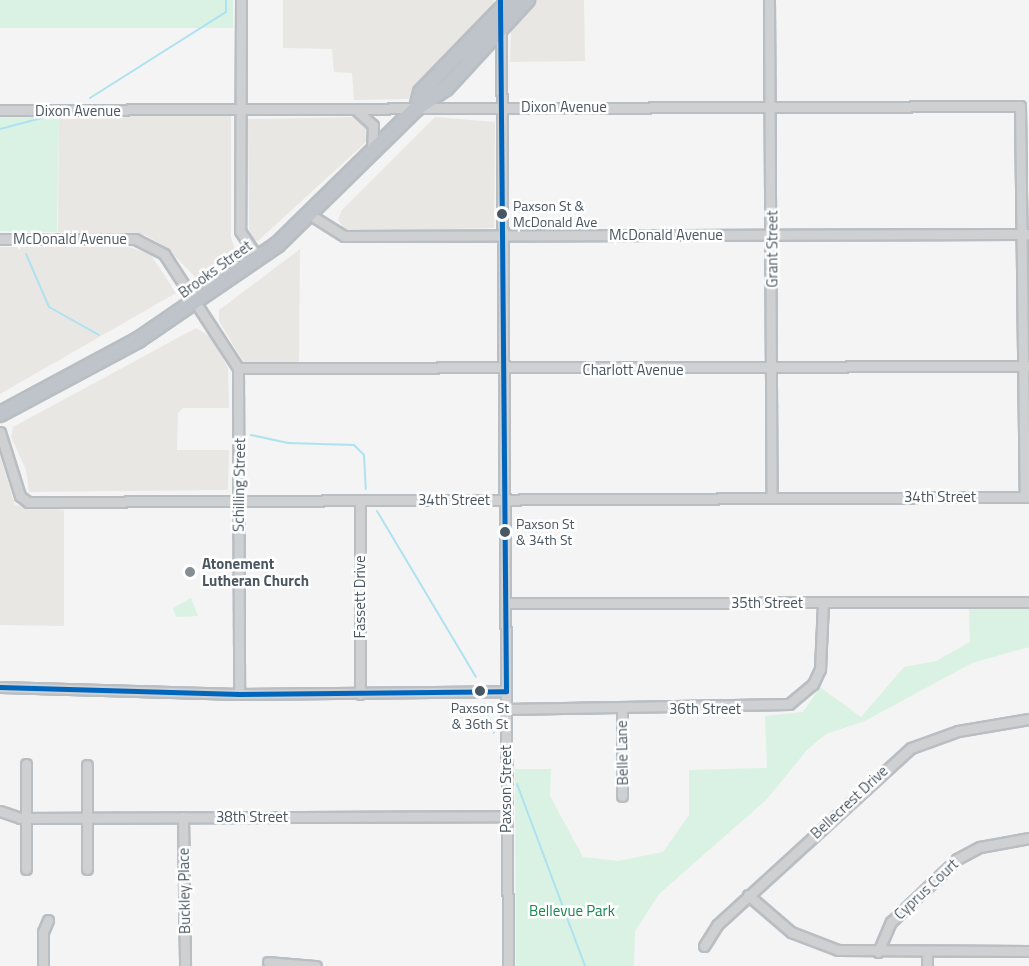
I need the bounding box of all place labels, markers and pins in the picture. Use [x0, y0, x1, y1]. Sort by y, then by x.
place label: Paxson St & McDonald Ave [513, 198, 597, 231]
marker: Paxson St & McDonald Ave [496, 208, 508, 220]
place label: Paxson St & 34th St [516, 516, 574, 548]
marker: Paxson St & 34th St [499, 526, 511, 538]
place label: Atonement Lutheran Church [202, 554, 309, 589]
marker: Atonement Lutheran Church [183, 565, 197, 579]
marker: Paxson St & 36th St [474, 685, 486, 697]
place label: Paxson St & 36th St [451, 700, 509, 732]

